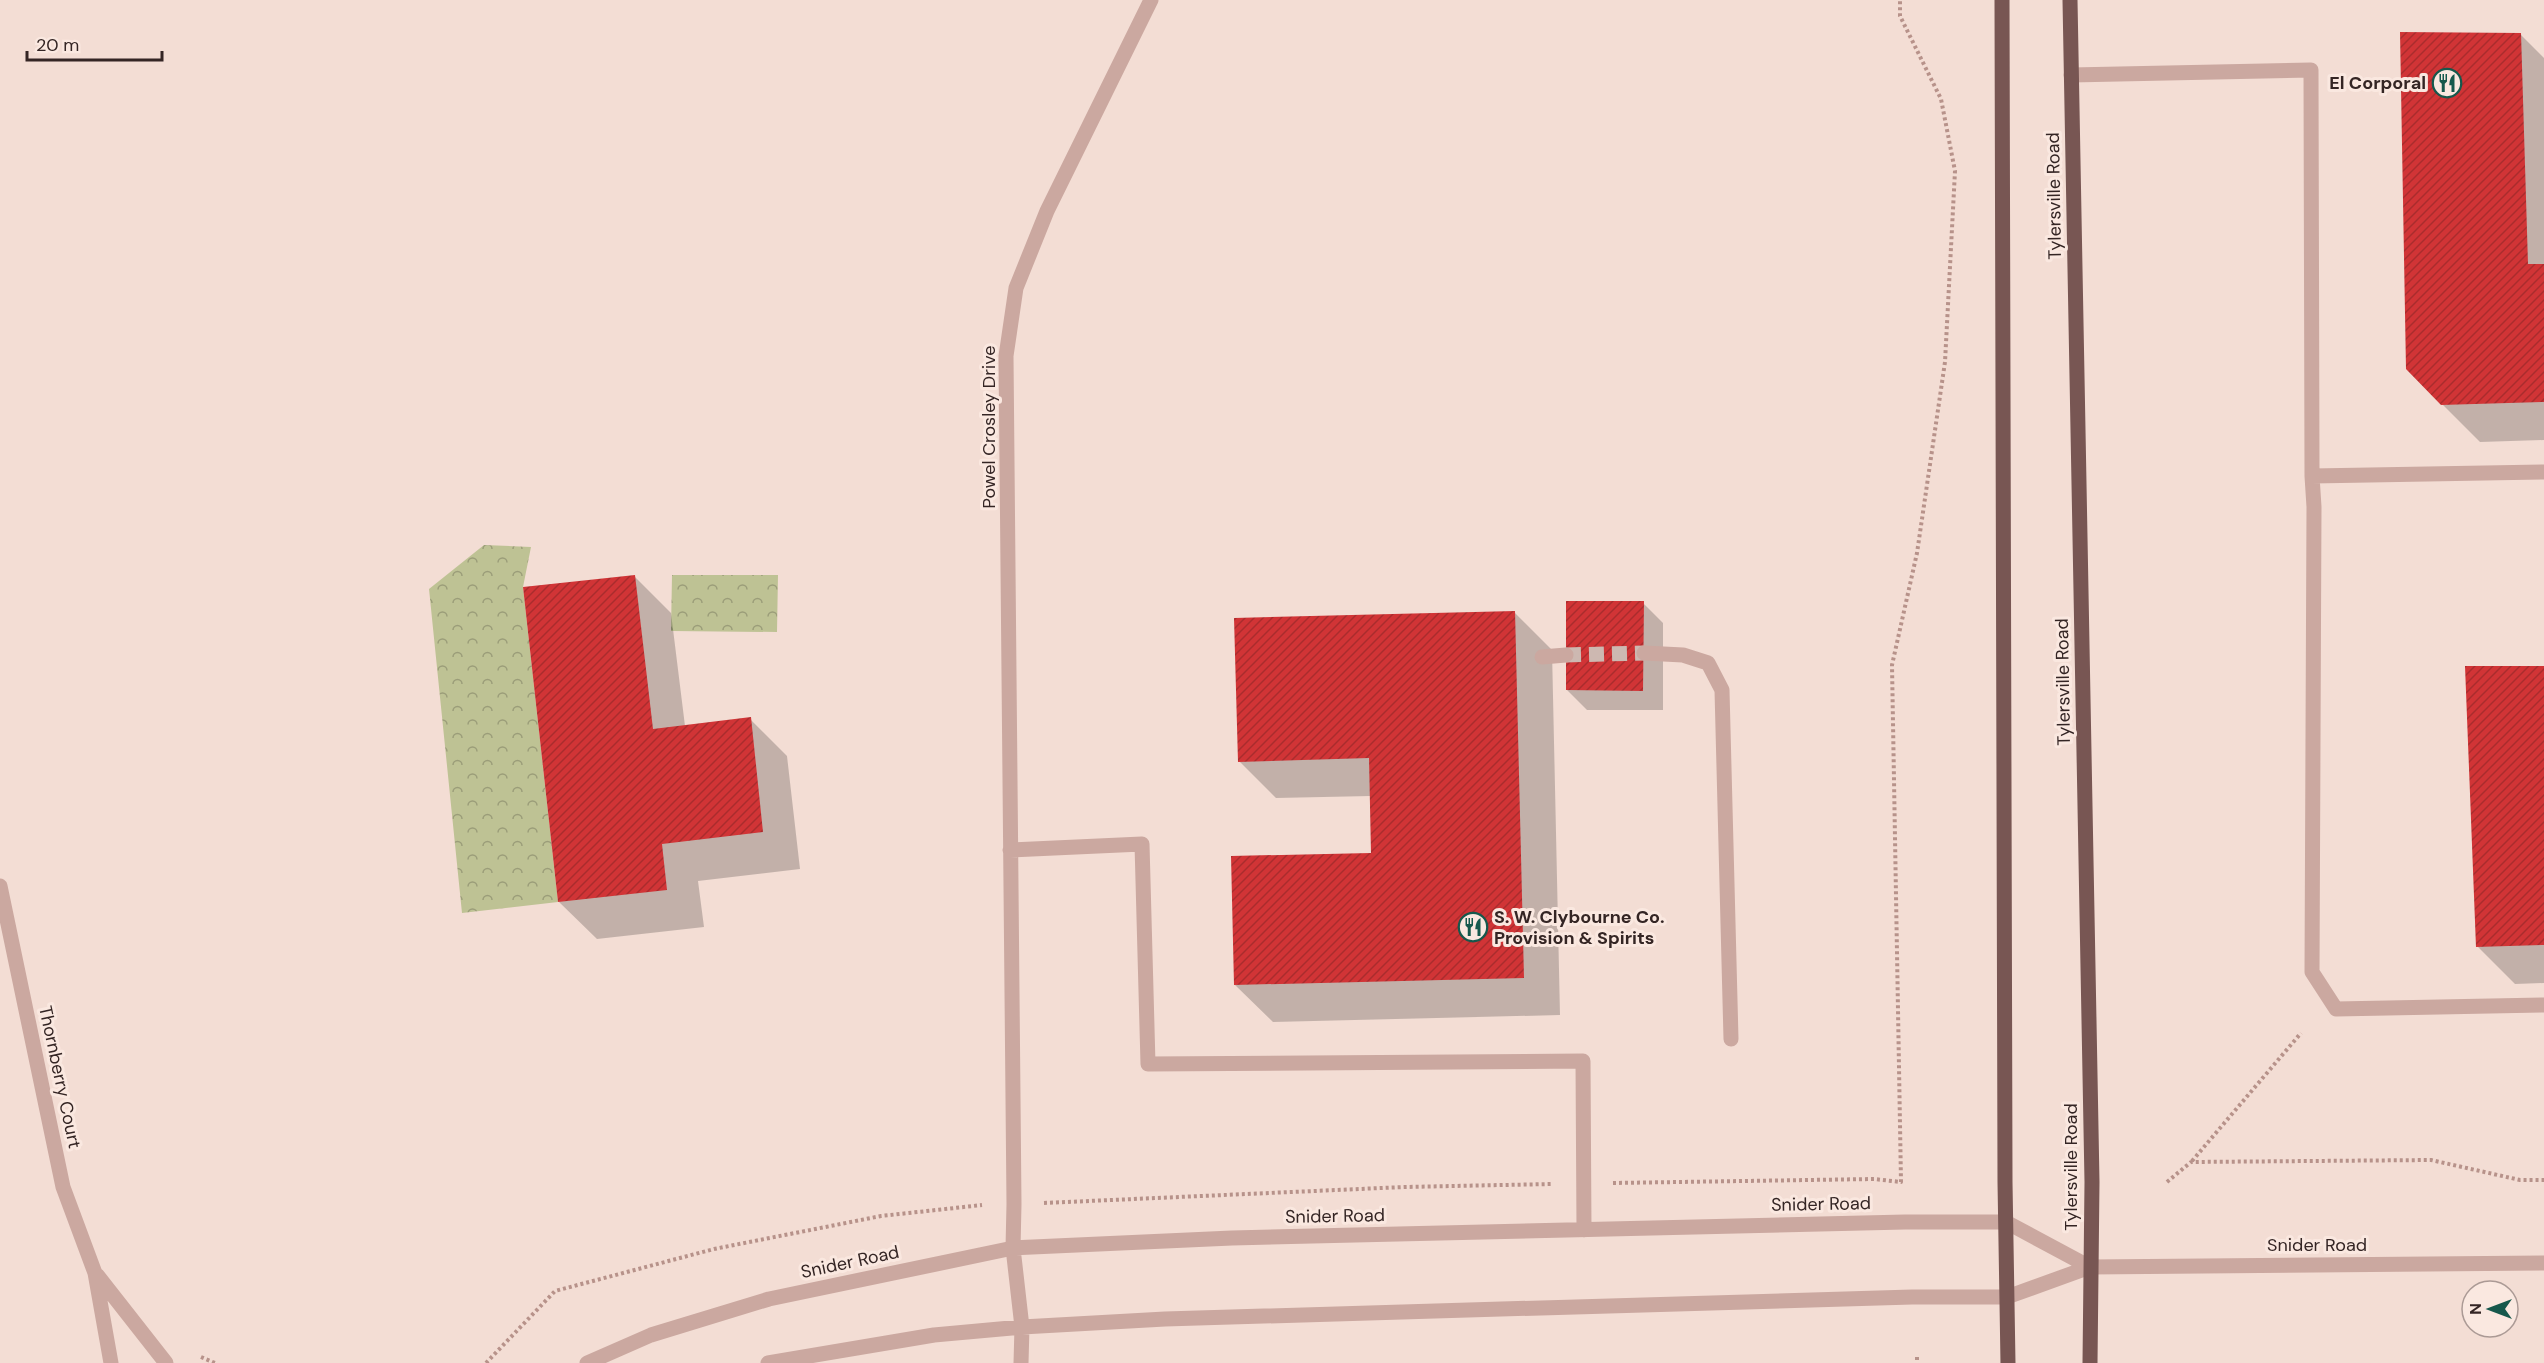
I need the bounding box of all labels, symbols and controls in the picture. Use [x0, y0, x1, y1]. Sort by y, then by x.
scale bar [27, 24, 162, 62]
text: 20 m [36, 33, 79, 57]
restaurant icon: El Corporal [2431, 67, 2463, 99]
place label: El Corporal [2329, 71, 2426, 95]
street label: Tylersville Road [2041, 132, 2067, 260]
street label: Powel Crosley Drive [977, 346, 1001, 508]
street label: Tylersville Road [2050, 618, 2076, 746]
place label: S. W. Clybourne Co. Provision & Spirits [1494, 905, 1665, 950]
restaurant icon: S. W. Clybourne Co. Provision & Spirits [1457, 911, 1489, 943]
street label: Thornberry Court [33, 1003, 87, 1151]
street label: Tylersville Road [2059, 1103, 2083, 1231]
street label: Snider Road [1771, 1191, 1871, 1217]
street label: Snider Road [1285, 1203, 1385, 1229]
street label: Snider Road [2267, 1233, 2367, 1257]
street label: Snider Road [799, 1240, 901, 1284]
north arrow [2460, 1279, 2520, 1339]
text: N [2465, 1303, 2486, 1315]

